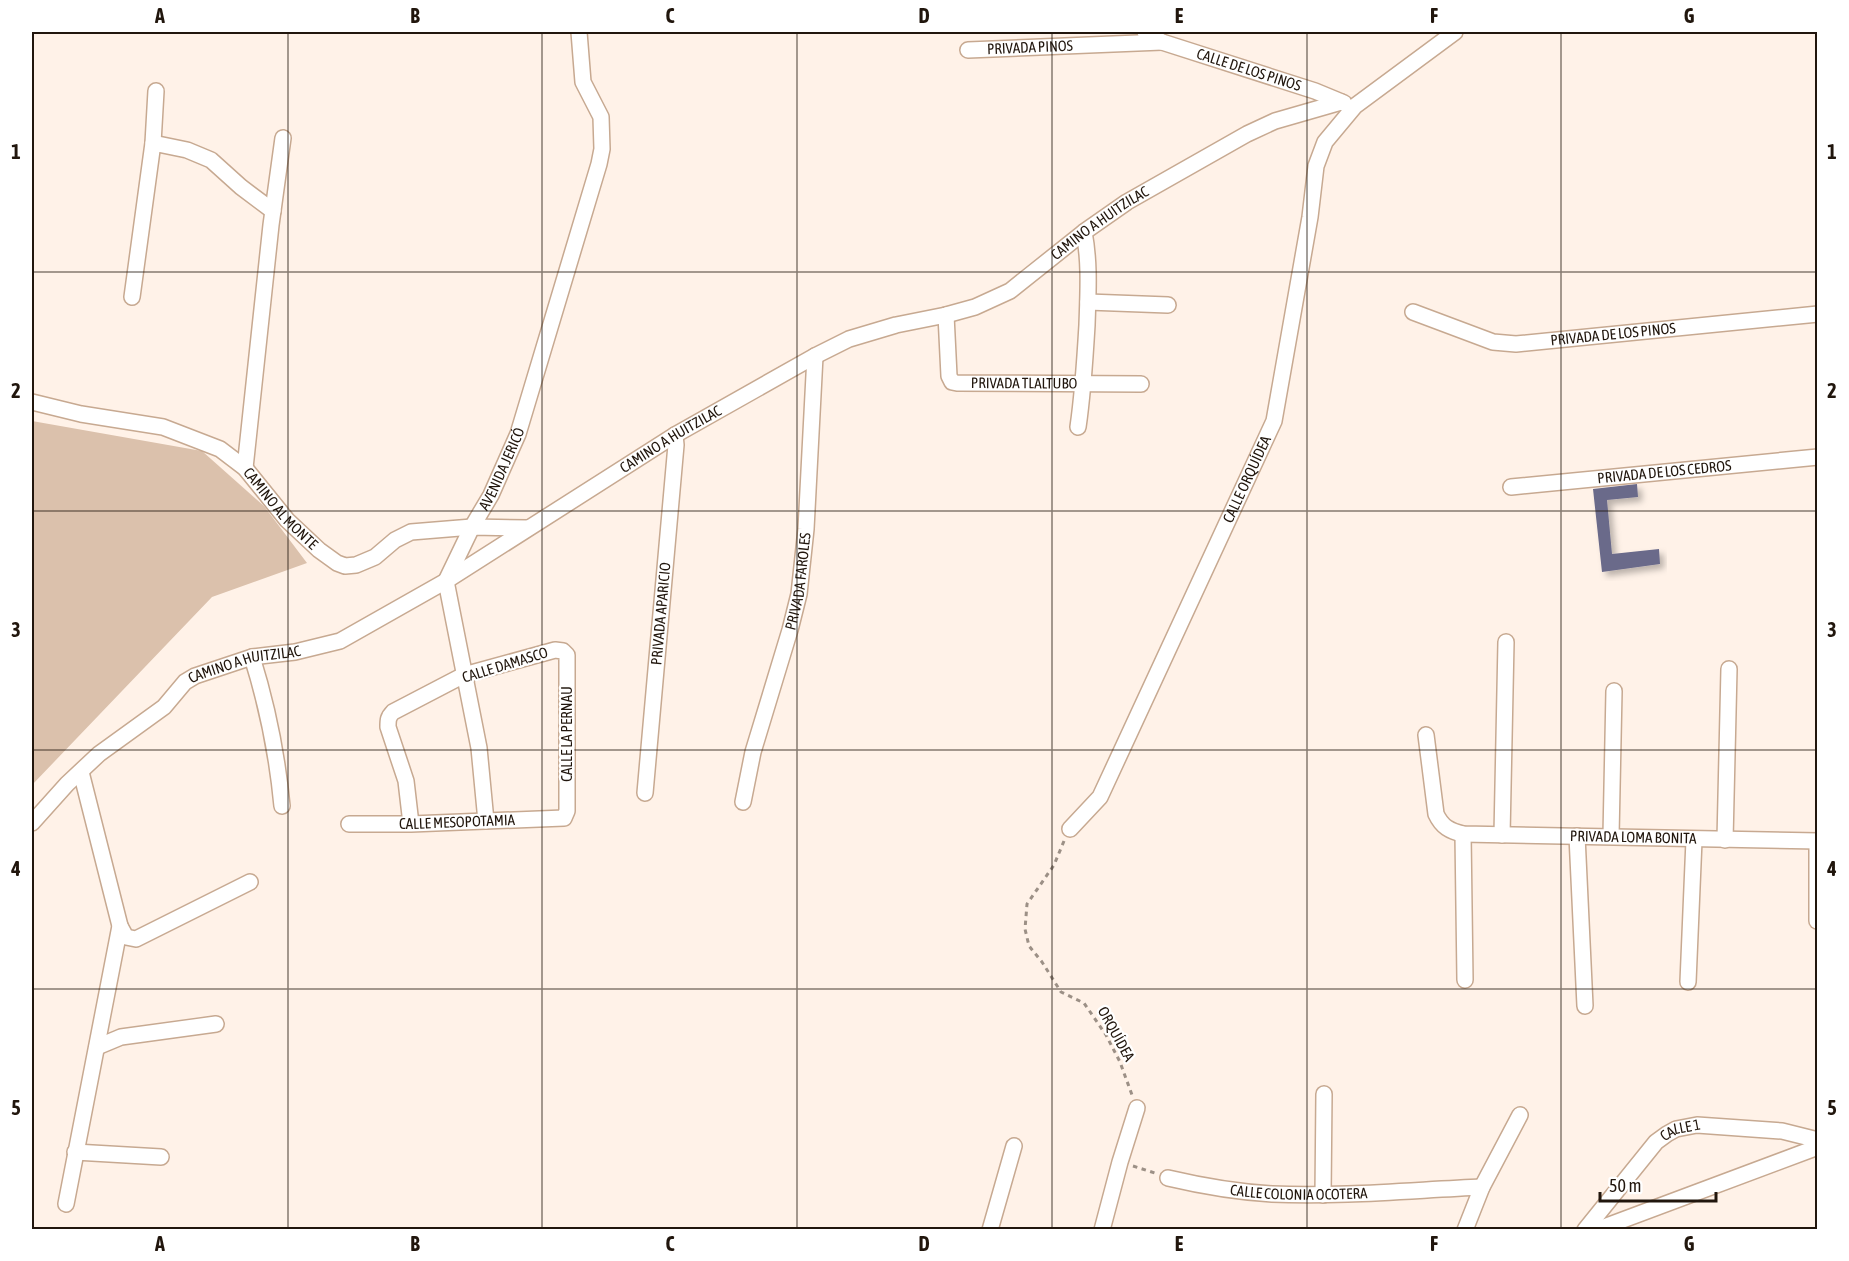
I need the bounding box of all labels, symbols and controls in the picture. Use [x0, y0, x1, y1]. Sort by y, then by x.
text: A [154, 4, 165, 27]
text: B [410, 4, 420, 27]
text: C [666, 4, 675, 27]
text: D [918, 4, 930, 27]
text: E [1175, 4, 1184, 27]
text: F [1430, 4, 1438, 27]
text: G [1684, 4, 1695, 27]
street label: PRIVADA PINOS [987, 37, 1073, 57]
street label: CALLE DE LOS PINOS [1195, 45, 1304, 94]
text: 1 [11, 140, 21, 163]
text: 1 [1827, 140, 1837, 163]
street label: CAMINO A HUITZILAC [1047, 182, 1152, 263]
street label: PRIVADA DE LOS PINOS [1550, 319, 1676, 349]
street label: PRIVADA TLALTUBO [971, 374, 1078, 392]
text: 2 [11, 379, 21, 402]
text: 2 [1827, 379, 1837, 402]
street label: CAMINO A HUITZILAC [616, 402, 724, 476]
street label: AVENIDA JERICÓ [475, 425, 527, 513]
street label: CALLE ORQUÍDEA [1219, 432, 1274, 525]
street label: PRIVADA DE LOS CEDROS [1596, 457, 1732, 487]
street label: CAMINO AL MONTE [240, 464, 322, 553]
street label: PRIVADA FAROLES [781, 532, 814, 632]
street label: PRIVADA APARICIO [647, 561, 674, 666]
text: 3 [11, 618, 21, 641]
text: 3 [1827, 618, 1837, 641]
street label: CAMINO A HUITZILAC [185, 642, 303, 686]
street label: CALLE DAMASCO [460, 643, 550, 686]
street label: CALLE LA PERNAU [558, 686, 575, 782]
street label: CALLE MESOPOTAMIA [399, 811, 516, 832]
street label: PRIVADA LOMA BONITA [1570, 827, 1697, 847]
text: 4 [10, 857, 21, 880]
text: 4 [1826, 857, 1837, 880]
street label: ORQUÍDEA [1095, 1004, 1139, 1065]
text: 5 [11, 1096, 21, 1119]
text: 5 [1827, 1096, 1837, 1119]
street label: CALLE 1 [1657, 1116, 1702, 1144]
scale bar [1600, 1165, 1716, 1203]
text: 50 m [1609, 1175, 1641, 1196]
street label: CALLE COLONIA OCOTERA [1229, 1181, 1368, 1203]
text: A [154, 1232, 165, 1255]
text: B [410, 1232, 420, 1255]
text: C [666, 1232, 675, 1255]
text: D [918, 1232, 930, 1255]
text: E [1175, 1232, 1184, 1255]
text: F [1430, 1232, 1438, 1255]
text: G [1684, 1232, 1695, 1255]

